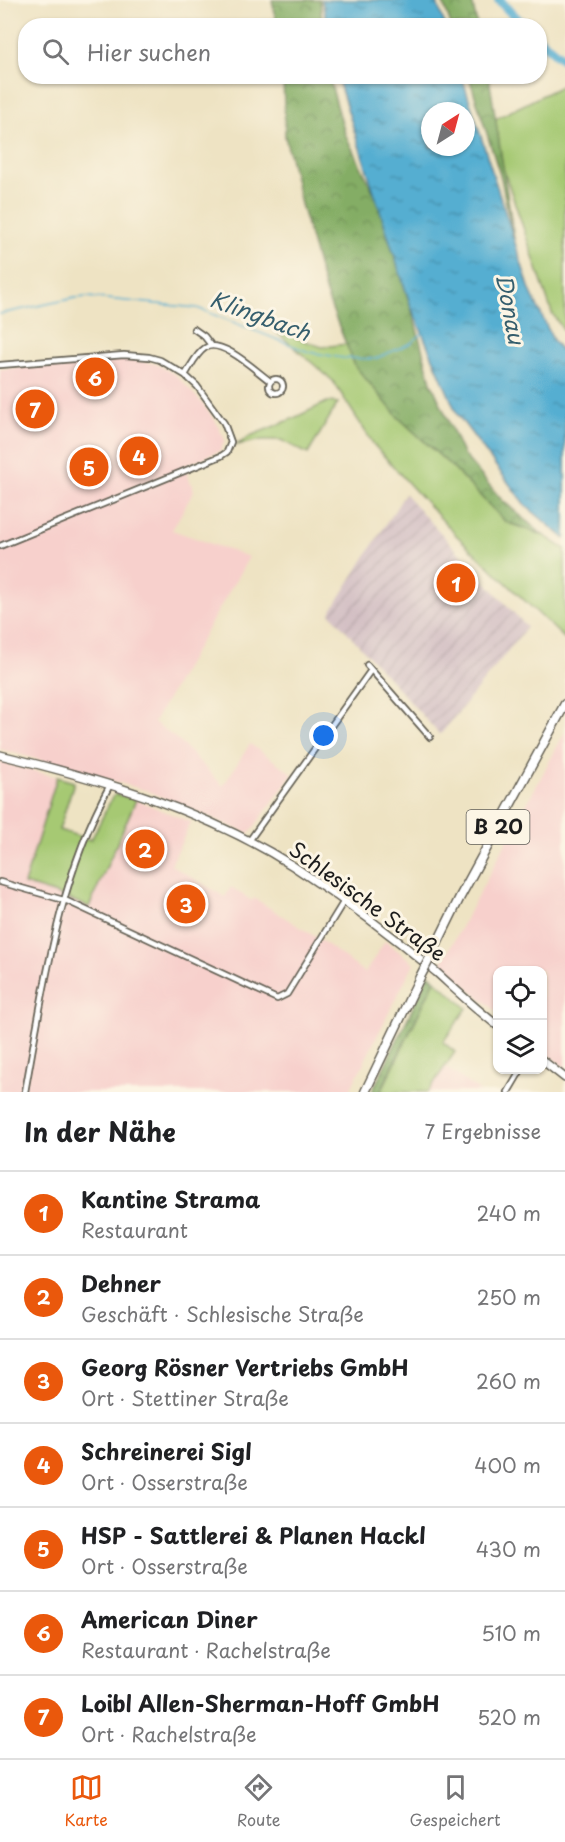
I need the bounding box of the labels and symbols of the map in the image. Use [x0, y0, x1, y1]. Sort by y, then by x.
north arrow [421, 102, 475, 156]
water label: Donau [489, 271, 535, 348]
water label: Klingbach [206, 281, 316, 348]
pin: 6 [76, 354, 115, 400]
pin: 7 [15, 386, 54, 432]
pin: 4 [120, 434, 158, 478]
pin: 5 [70, 444, 109, 490]
pin: 1 [436, 560, 476, 606]
your location [309, 721, 338, 750]
road number: B 20 [466, 810, 530, 844]
pin: 2 [126, 826, 164, 872]
street label: Schlesische Straße [283, 833, 453, 968]
pin: 3 [166, 882, 206, 926]

